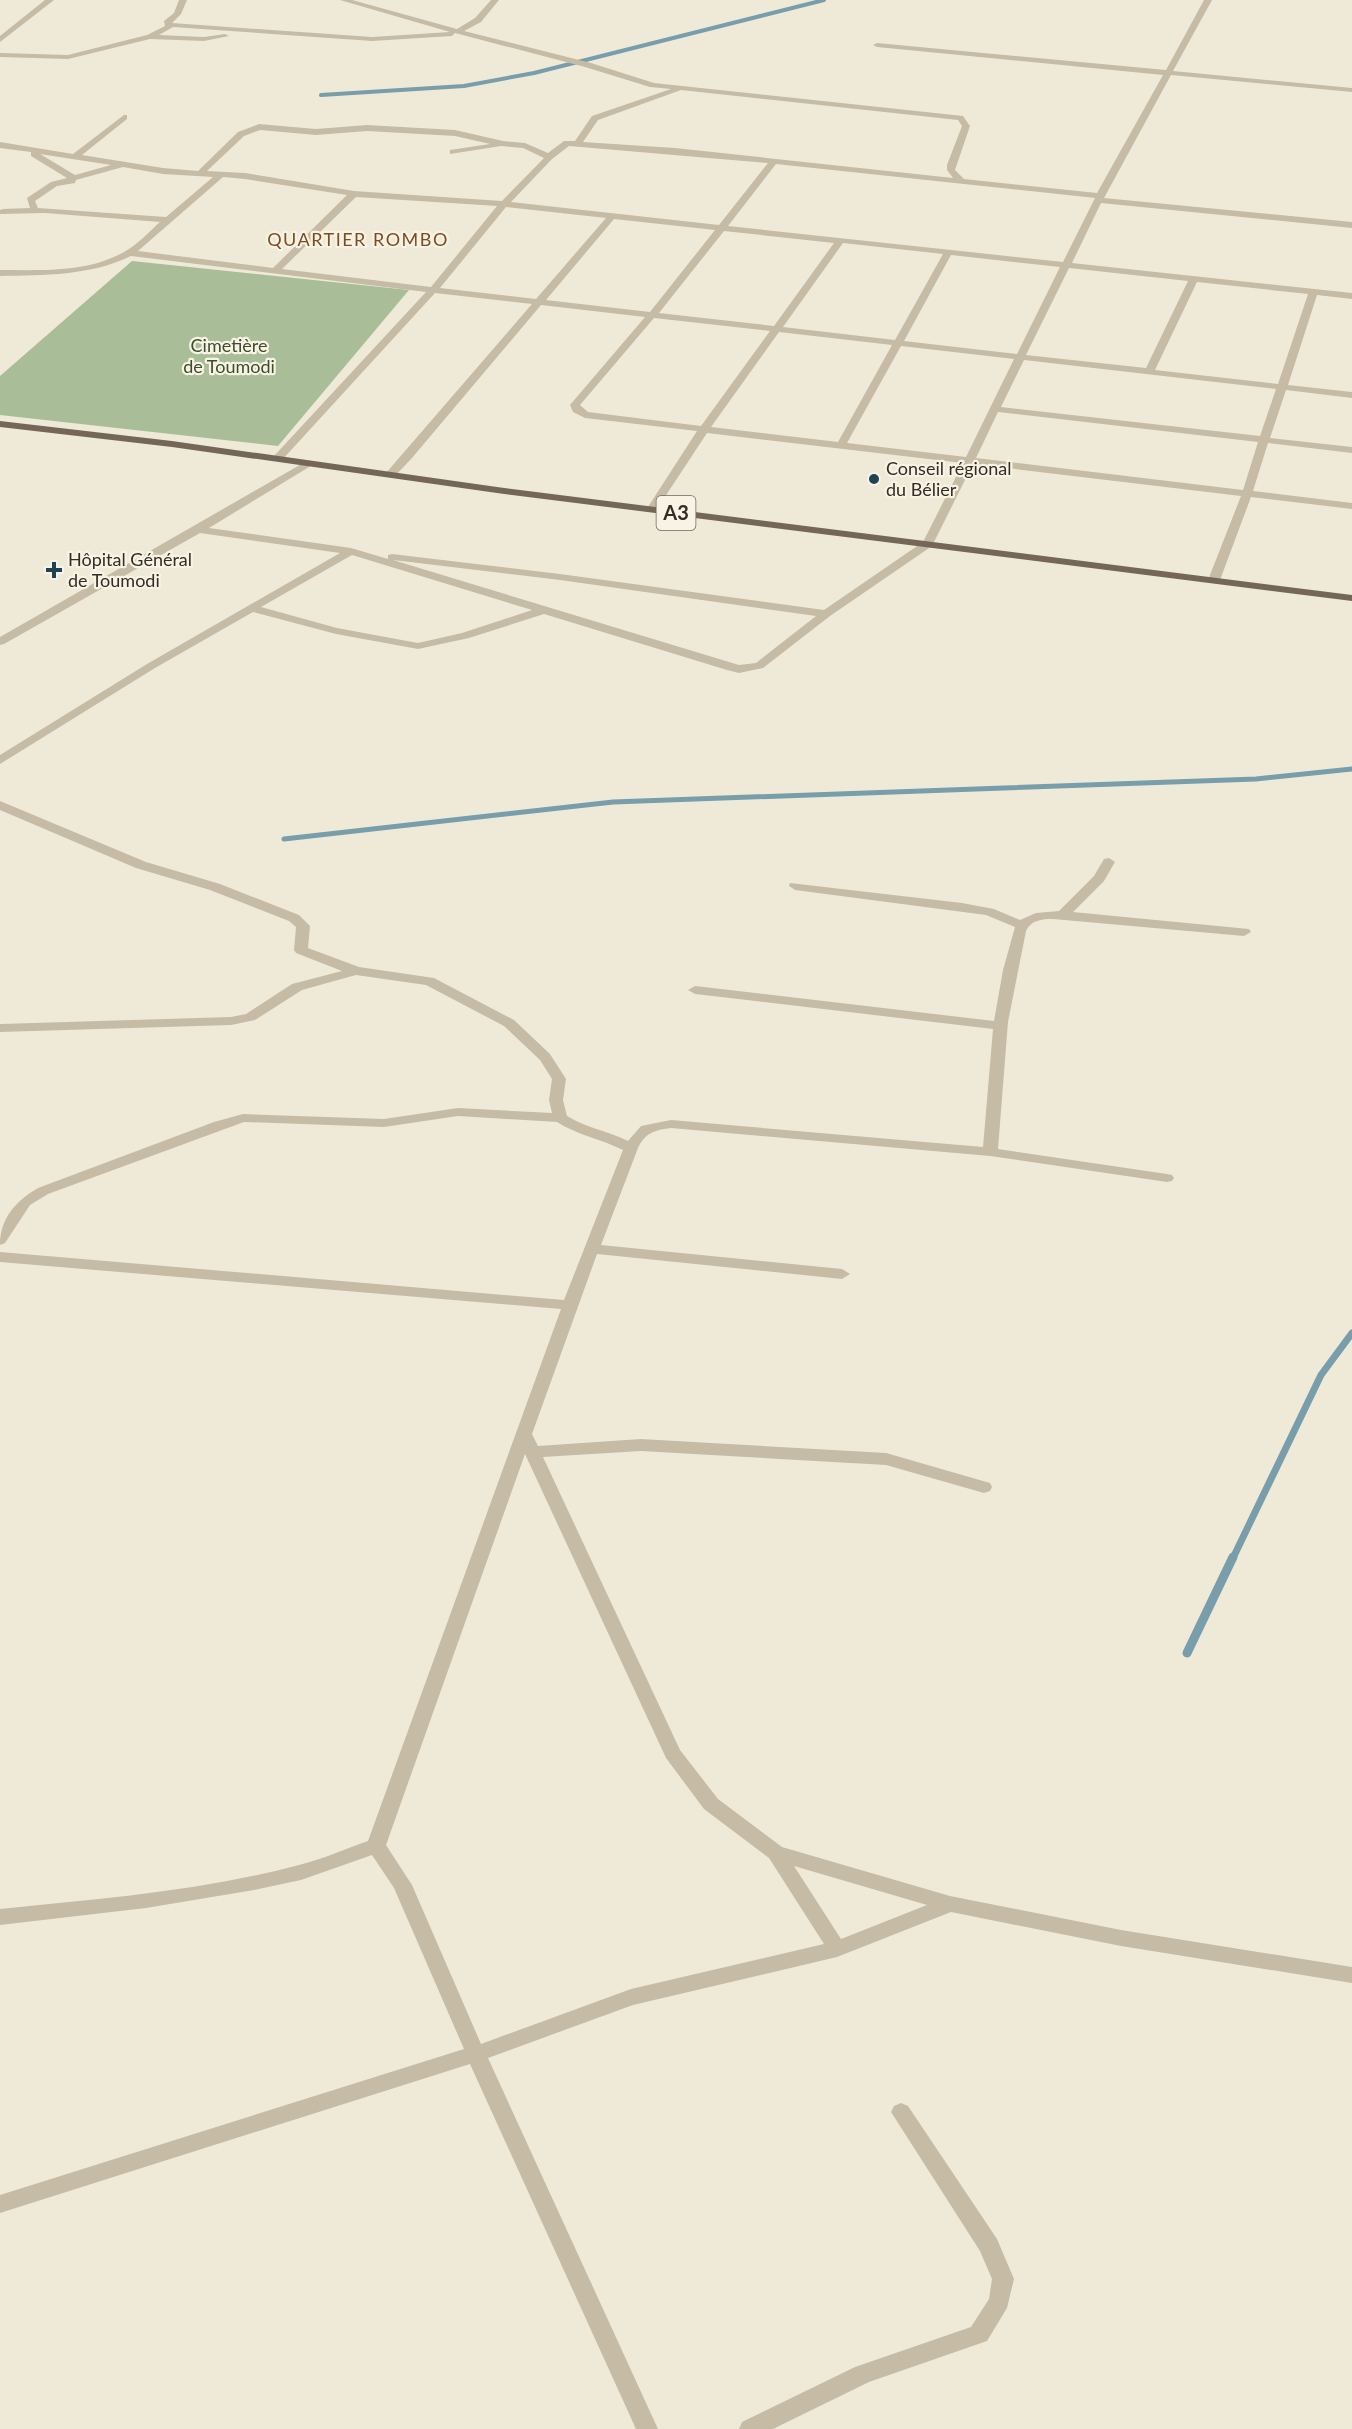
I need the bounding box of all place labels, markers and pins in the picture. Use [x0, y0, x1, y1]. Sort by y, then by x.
place label: Conseil régional du Bélier [886, 457, 1011, 500]
marker: Conseil régional du Bélier [867, 472, 881, 486]
place label: Hôpital Général de Toumodi [68, 548, 192, 591]
marker: Hôpital Général de Toumodi [45, 561, 63, 579]

